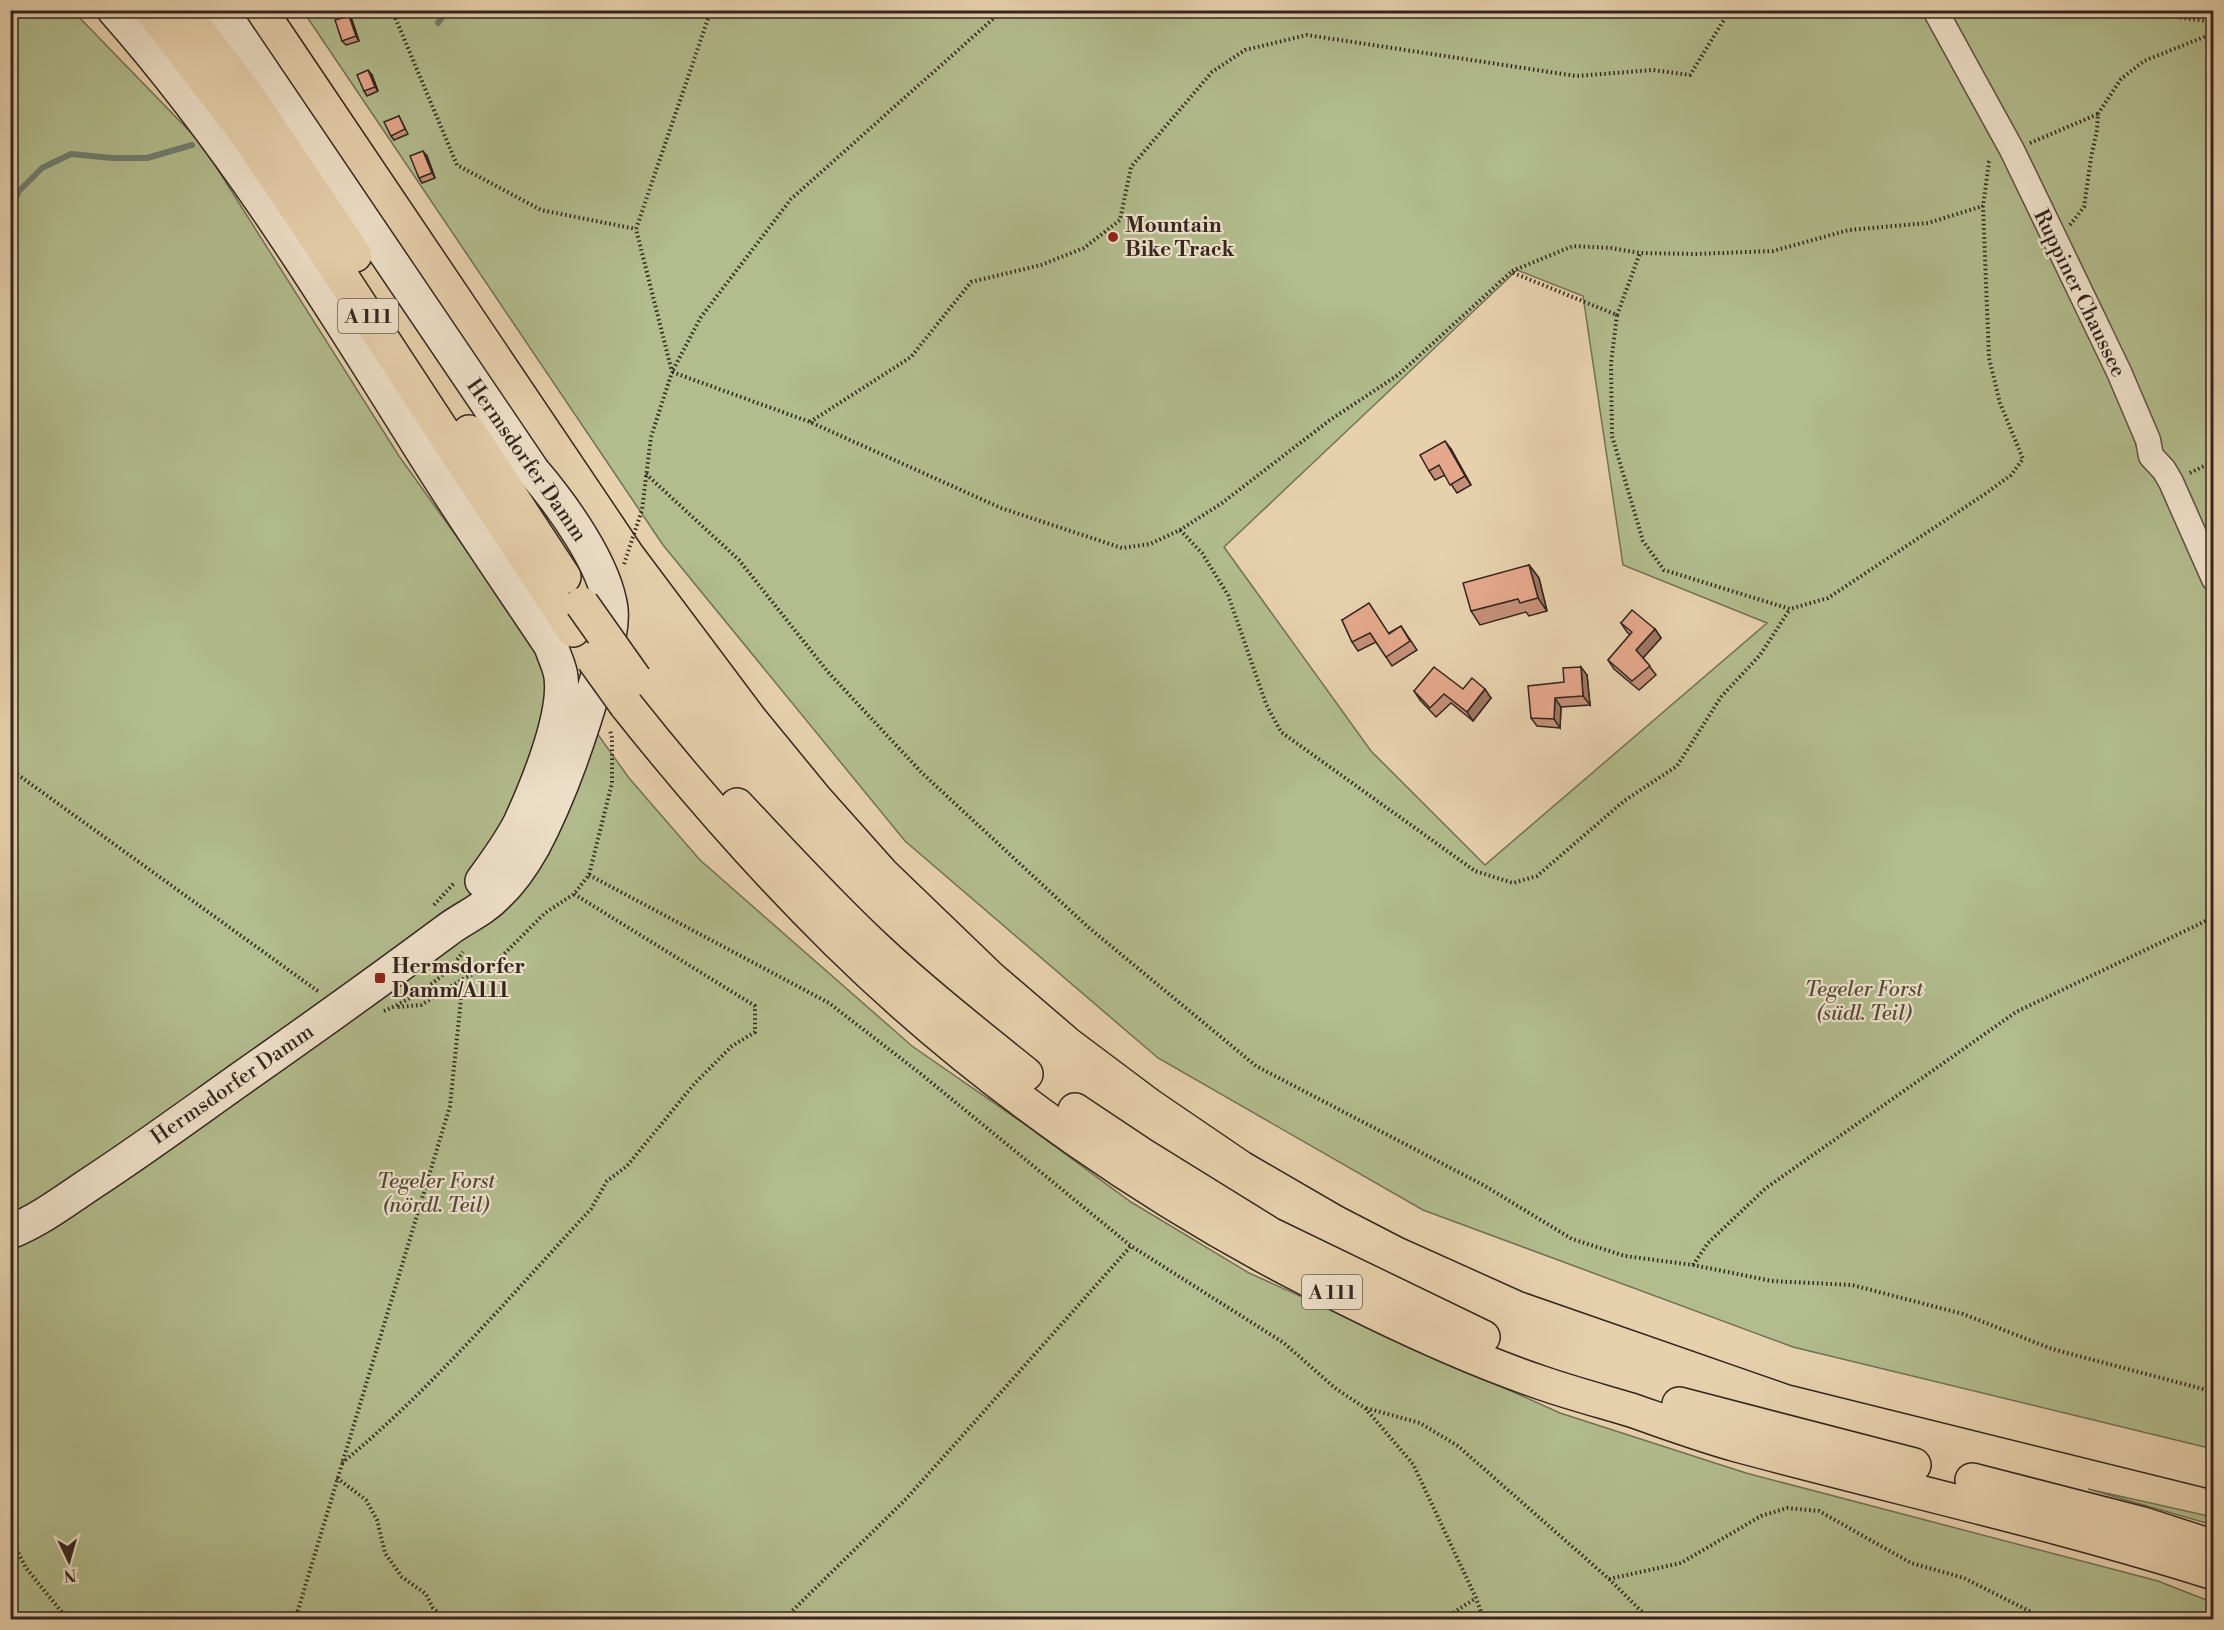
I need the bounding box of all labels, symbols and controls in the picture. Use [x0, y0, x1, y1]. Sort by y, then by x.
street label: Ruppiner Chaussee [2027, 205, 2131, 382]
place label: Mountain Bike Track [1125, 213, 1236, 263]
marker: Mountain Bike Track [1106, 230, 1120, 244]
road number: A 111 [338, 299, 398, 333]
street label: Hermsdorfer Damm [460, 374, 592, 547]
place label: Hermsdorfer Damm/A111 [392, 954, 525, 1004]
marker: Hermsdorfer Damm/A111 [373, 971, 387, 985]
park label: Tegeler Forst (südl. Teil) [1805, 977, 1924, 1027]
street label: Hermsdorfer Damm [146, 1019, 319, 1151]
park label: Tegeler Forst (nördl. Teil) [377, 1169, 496, 1219]
road number: A 111 [1302, 1275, 1362, 1309]
north arrow [39, 1531, 99, 1591]
text: N [63, 1564, 77, 1585]

